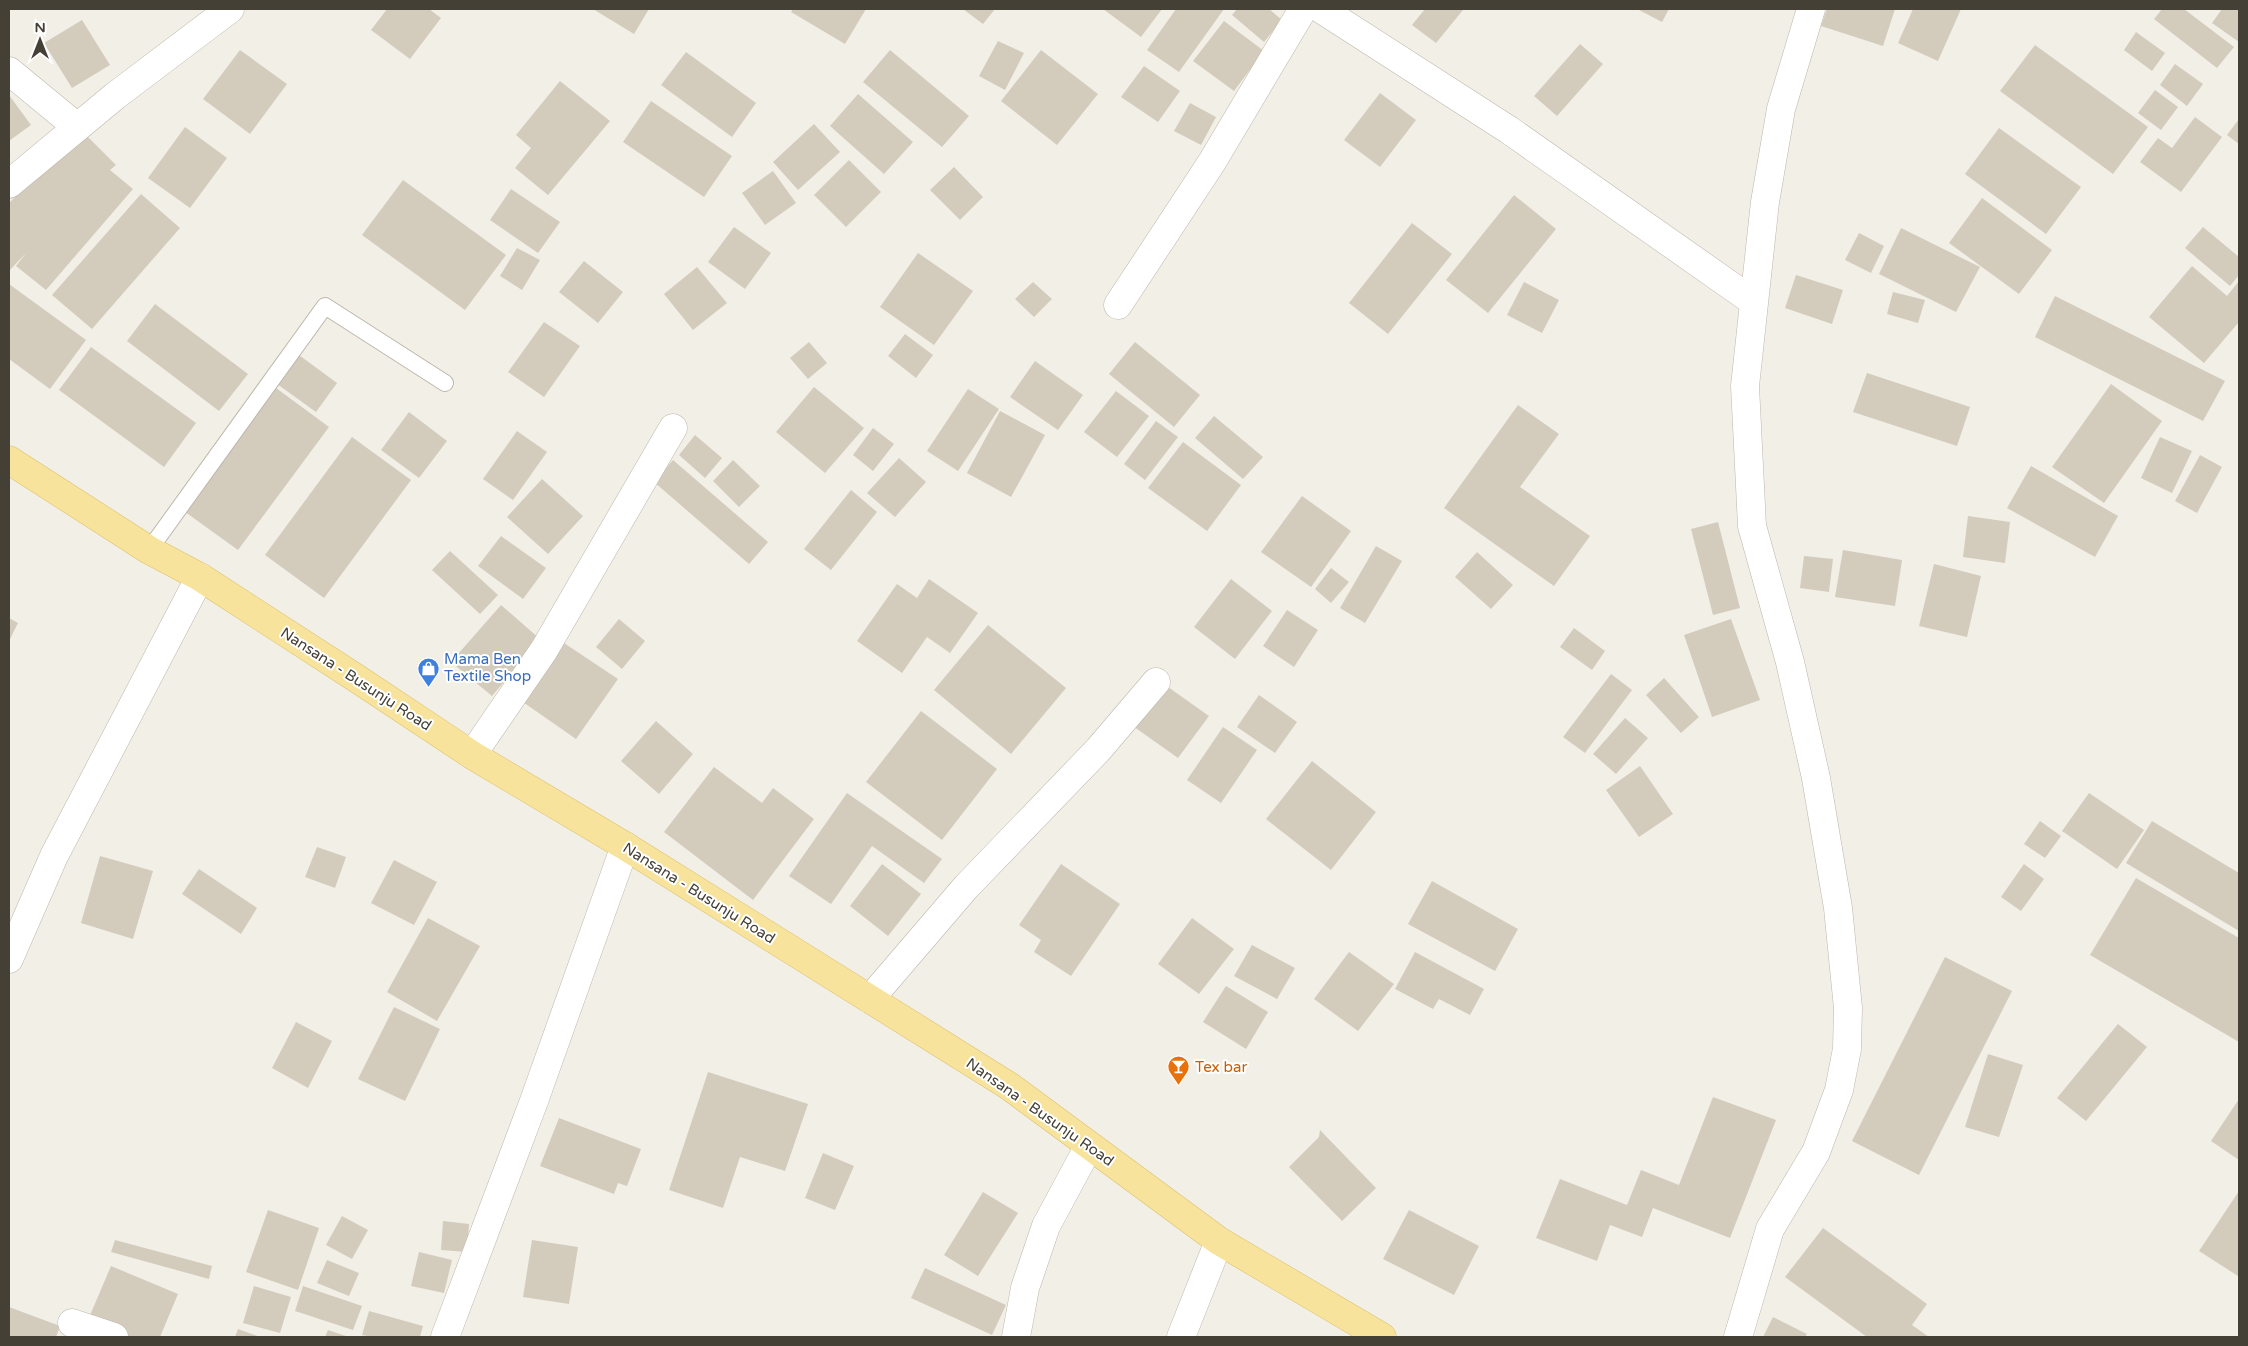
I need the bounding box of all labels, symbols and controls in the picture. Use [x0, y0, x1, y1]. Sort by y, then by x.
north arrow [15, 15, 65, 65]
text: N [34, 19, 46, 36]
street label: Nansana - Busunju Road [277, 623, 435, 735]
place label: Mama Ben Textile Shop [444, 650, 531, 685]
shop icon: Mama Ben Textile Shop [416, 656, 440, 687]
street label: Nansana - Busunju Road [620, 839, 778, 947]
street label: Nansana - Busunju Road [963, 1054, 1117, 1170]
bar icon: Tex bar [1167, 1055, 1191, 1086]
place label: Tex bar [1195, 1058, 1247, 1076]

